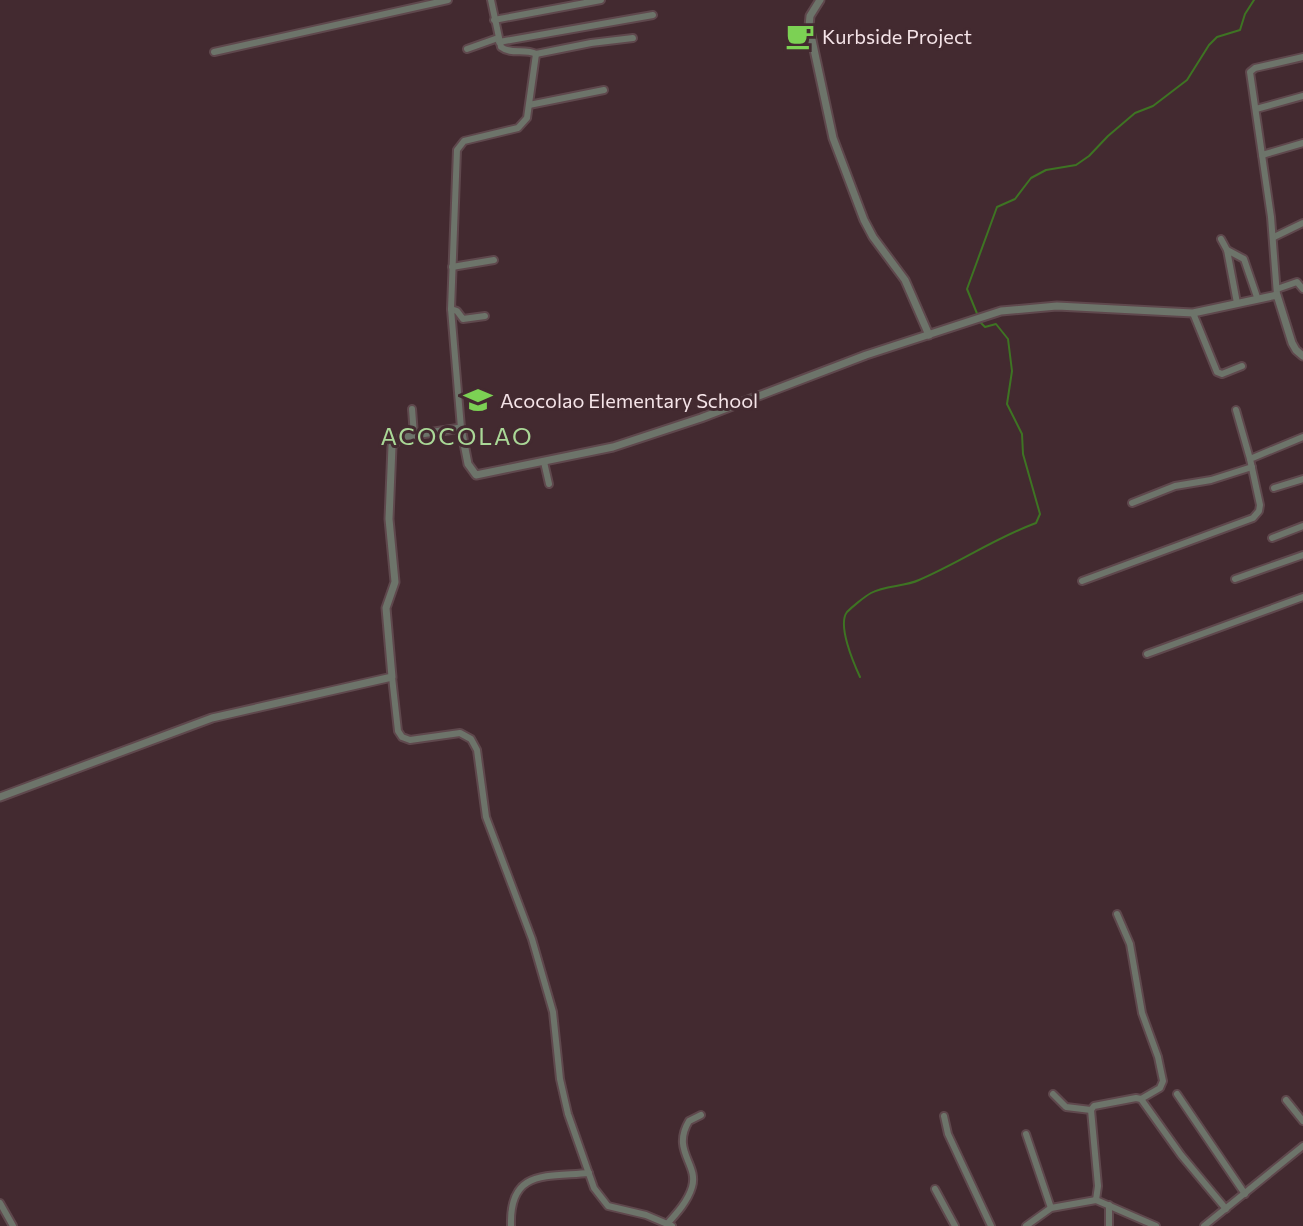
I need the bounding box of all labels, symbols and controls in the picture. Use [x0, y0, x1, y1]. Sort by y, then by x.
cafe icon: Kurbside Project [785, 21, 815, 51]
place label: Kurbside Project [822, 24, 972, 48]
school or university icon: Acocolao Elementary School [463, 385, 493, 415]
place label: Acocolao Elementary School [500, 388, 758, 412]
district label: ACOCOLAO [380, 421, 534, 450]

